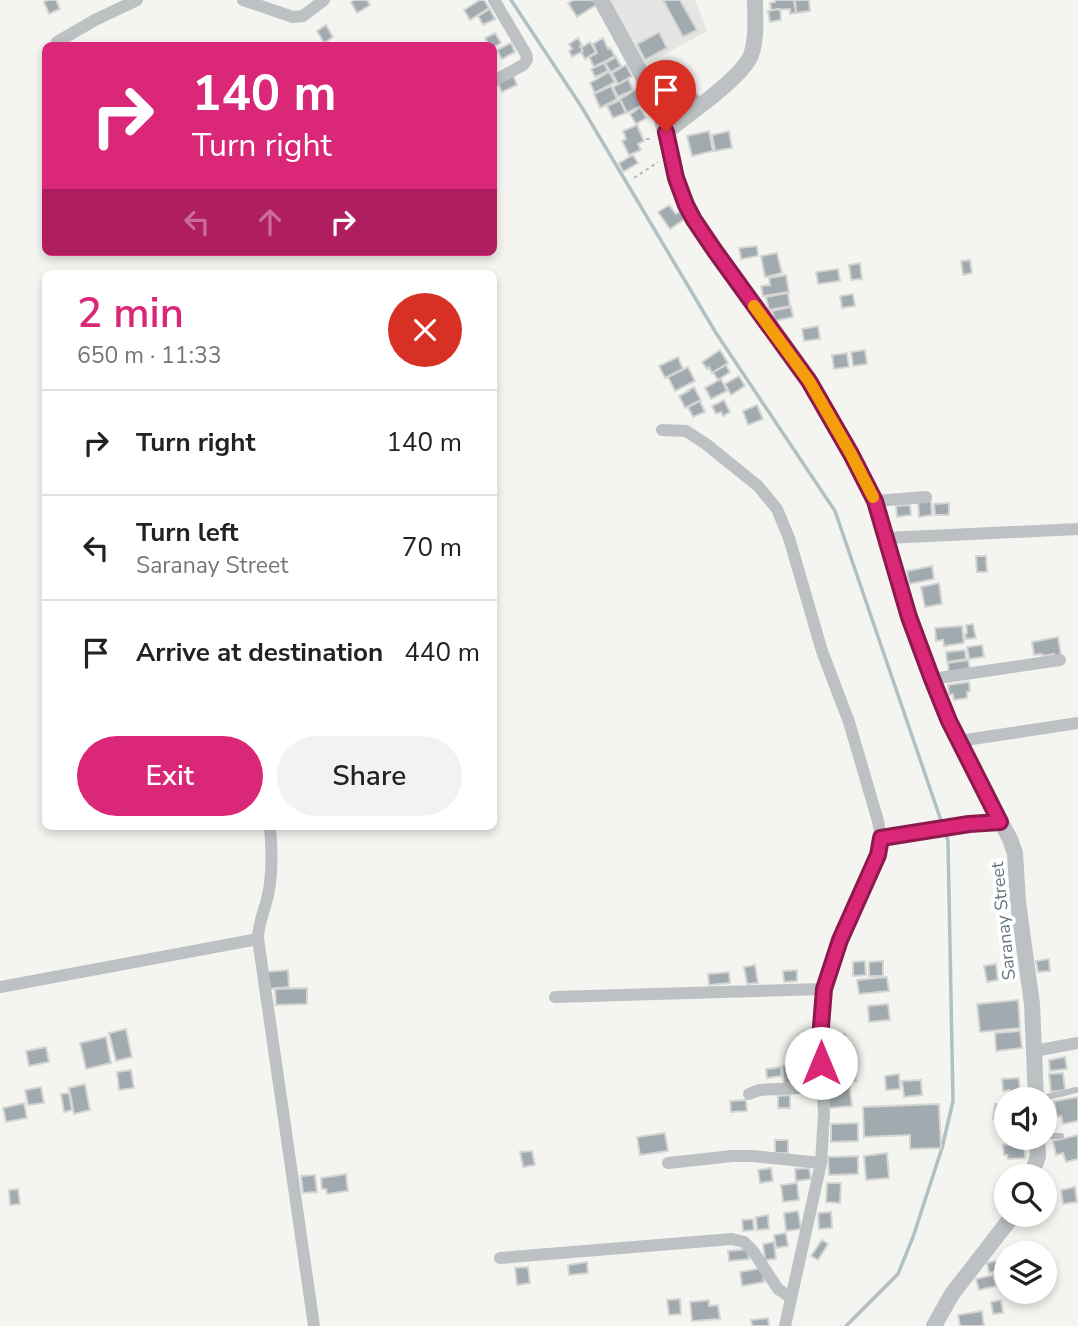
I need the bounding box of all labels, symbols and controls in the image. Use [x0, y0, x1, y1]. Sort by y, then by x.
text: 140 m [192, 60, 336, 127]
pin [636, 60, 696, 132]
icon: right [77, 70, 168, 161]
icon: arrive [647, 71, 685, 109]
text: Turn right [192, 124, 332, 167]
icon: left [178, 203, 216, 241]
icon: ahead [251, 203, 289, 241]
icon: right [324, 203, 362, 241]
text: 2 min [77, 285, 184, 342]
button: close [388, 293, 462, 367]
text: 650 m · 11:33 [77, 340, 222, 371]
icon: right [77, 424, 115, 462]
text: Turn right [136, 425, 255, 460]
text: 140 m [386, 425, 462, 460]
text: Turn left [136, 515, 239, 550]
icon: left [77, 529, 115, 567]
text: 70 m [402, 530, 462, 565]
text: Saranay Street [136, 550, 288, 581]
icon: arrive [77, 634, 115, 672]
text: Arrive at destination [136, 635, 383, 670]
text: 440 m [404, 635, 480, 670]
button: Exit [77, 736, 263, 816]
button: Share [277, 736, 462, 816]
street label: Saranay Street [985, 860, 1021, 982]
position arrow [784, 1026, 858, 1100]
map controls [994, 1087, 1057, 1304]
button: sound [994, 1087, 1057, 1150]
button: search [994, 1164, 1057, 1227]
button: layers [994, 1241, 1057, 1304]

